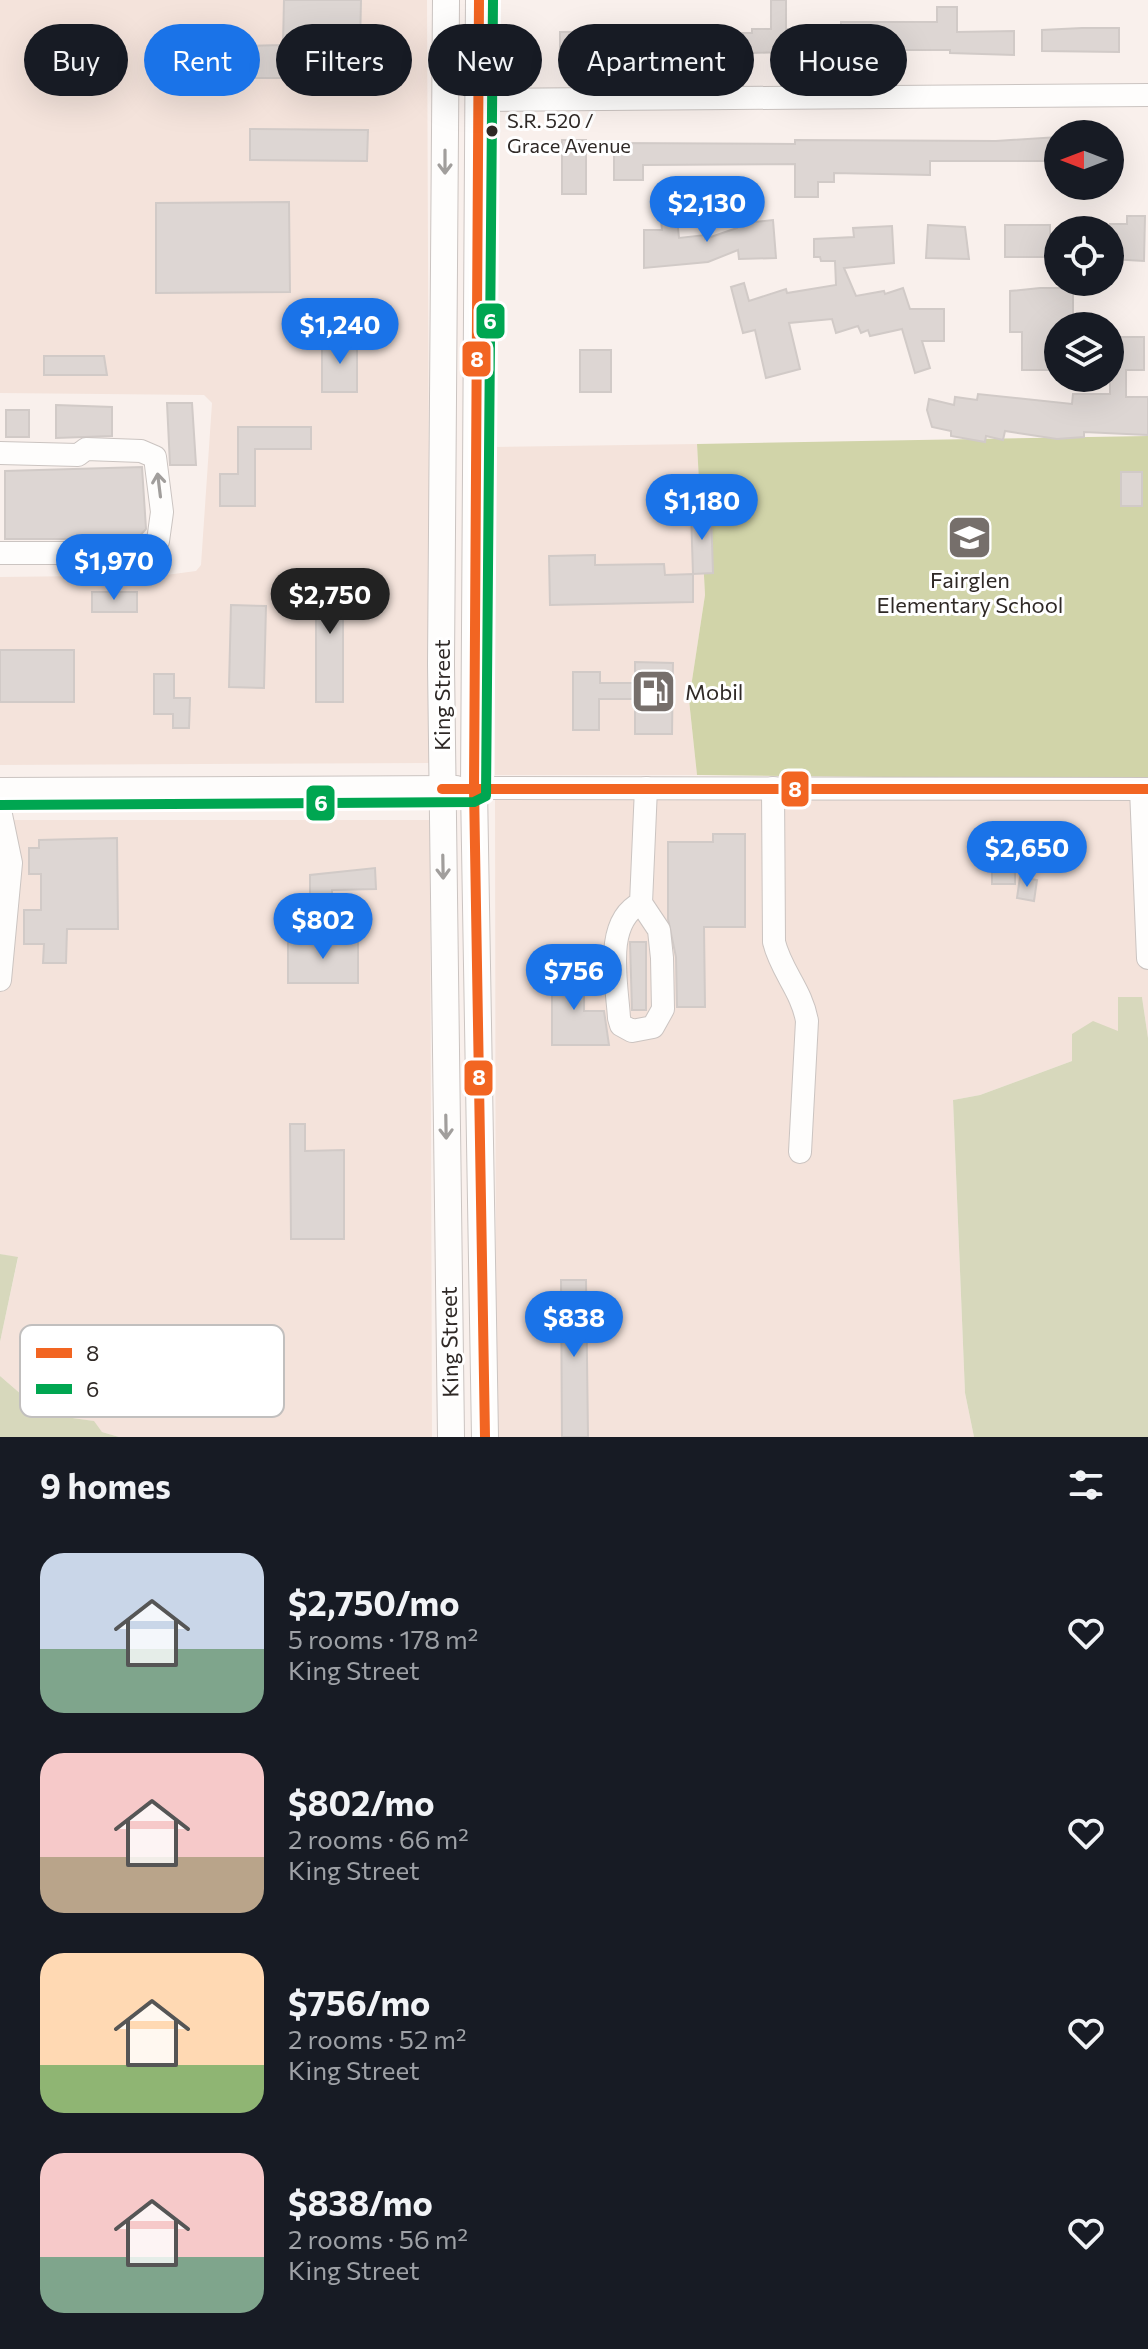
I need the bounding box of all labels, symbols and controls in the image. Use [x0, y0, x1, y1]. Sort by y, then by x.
chip: Buy [24, 24, 128, 96]
chip: Rent [144, 24, 260, 96]
chip: Filters [276, 24, 412, 96]
chip: New [428, 24, 542, 96]
chip: Apartment [558, 24, 754, 96]
chip: House [770, 24, 907, 96]
place label: S.R. 520 / Grace Avenue [507, 108, 631, 157]
north arrow [1044, 120, 1124, 200]
map controls [1044, 120, 1124, 392]
marker: S.R. 520 / Grace Avenue [484, 123, 500, 139]
one-way arrow [437, 148, 453, 175]
pin: $2,130 [642, 176, 772, 244]
text: $2,130 [668, 186, 746, 217]
button: locate [1044, 216, 1124, 296]
pin: $1,240 [275, 298, 405, 366]
line badge: 6 [475, 302, 506, 340]
text: 6 [483, 307, 497, 334]
text: $1,240 [300, 308, 380, 339]
button: layers [1044, 312, 1124, 392]
line badge: 8 [461, 340, 492, 378]
text: 8 [470, 345, 484, 372]
one-way arrow [151, 473, 166, 498]
pin: $1,180 [637, 474, 767, 542]
text: $1,180 [664, 484, 740, 515]
school or university icon: Fairglen Elementary School [946, 514, 994, 562]
pin: $1,970 [49, 534, 179, 602]
text: $1,970 [74, 544, 154, 575]
place label: Fairglen Elementary School [877, 566, 1063, 618]
pin: $2,750 [265, 568, 395, 636]
text: $2,750 [289, 578, 371, 609]
street label: King Street [428, 639, 455, 751]
fuel station icon: Mobil [630, 667, 678, 715]
place label: Mobil [685, 678, 743, 705]
line badge: 8 [780, 770, 810, 808]
text: 8 [788, 775, 802, 802]
line badge: 6 [305, 784, 336, 822]
text: 6 [314, 789, 328, 816]
pin: $2,650 [962, 821, 1092, 889]
text: $2,650 [985, 831, 1069, 862]
one-way arrow [435, 853, 450, 880]
pin: $802 [276, 893, 370, 961]
text: $802 [292, 903, 354, 934]
pin: $756 [527, 944, 621, 1012]
text: $756 [544, 954, 604, 985]
line badge: 8 [463, 1059, 494, 1097]
text: 8 [472, 1063, 486, 1090]
one-way arrow [438, 1113, 454, 1140]
street label: King Street [435, 1286, 463, 1398]
pin: $838 [527, 1291, 621, 1359]
text: $838 [543, 1301, 605, 1332]
legend [20, 1325, 284, 1417]
text: 8 [86, 1339, 99, 1366]
text: 6 [86, 1375, 99, 1402]
icon: filters [1064, 1463, 1108, 1507]
text: 9 homes [40, 1464, 171, 1506]
text: $2,750/mo [288, 1581, 460, 1623]
icon: home [104, 1585, 200, 1681]
icon: heart [1064, 1611, 1108, 1655]
text: 5 rooms · 178 m² [288, 1623, 478, 1654]
text: King Street [288, 1654, 420, 1685]
text: $802/mo [288, 1781, 435, 1823]
icon: home [104, 1785, 200, 1881]
icon: heart [1064, 1811, 1108, 1855]
text: 2 rooms · 66 m² [288, 1823, 469, 1854]
text: King Street [288, 1854, 420, 1885]
text: $756/mo [288, 1981, 430, 2023]
icon: home [104, 1985, 200, 2081]
icon: heart [1064, 2011, 1108, 2055]
text: 2 rooms · 52 m² [288, 2023, 466, 2054]
text: King Street [288, 2054, 420, 2085]
text: $838/mo [288, 2181, 433, 2223]
icon: home [104, 2185, 200, 2281]
icon: heart [1064, 2211, 1108, 2255]
text: 2 rooms · 56 m² [288, 2223, 468, 2254]
text: King Street [288, 2254, 420, 2285]

